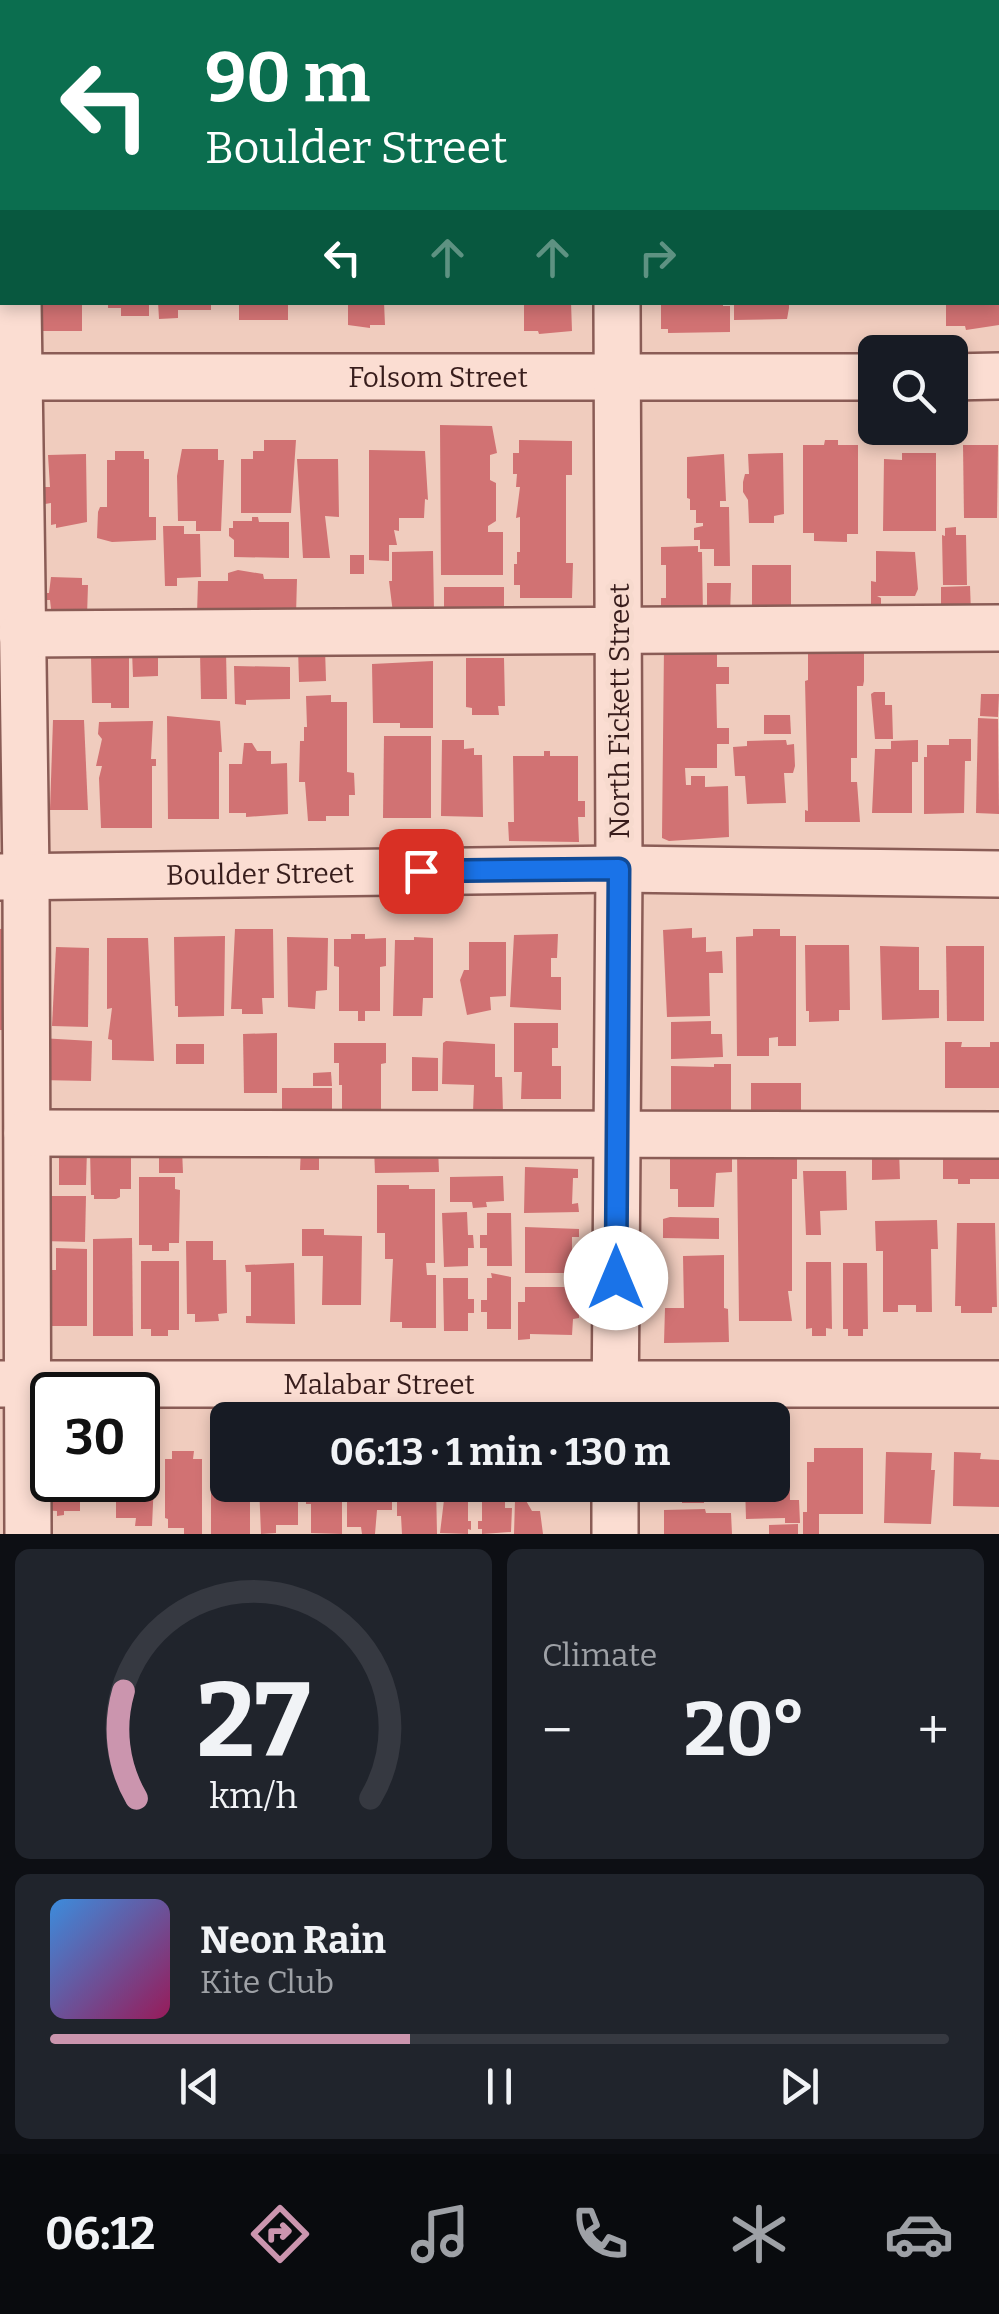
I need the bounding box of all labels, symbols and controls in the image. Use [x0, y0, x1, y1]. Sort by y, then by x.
text: 90 m [205, 36, 370, 120]
icon: left [40, 40, 170, 170]
text: Boulder Street [205, 121, 507, 175]
icon: left [315, 230, 370, 285]
icon: ahead [420, 230, 475, 285]
icon: ahead [525, 230, 580, 285]
icon: right [630, 230, 685, 285]
map controls [858, 335, 968, 445]
button: search [858, 335, 968, 445]
street label: Folsom Street [348, 361, 528, 394]
street label: North Fickett Street [603, 583, 636, 839]
pin [379, 829, 464, 914]
icon: arrive [394, 844, 449, 899]
street label: Boulder Street [166, 856, 354, 892]
position arrow [564, 1226, 668, 1330]
street label: Malabar Street [283, 1368, 475, 1401]
speed limit sign: 30 [30, 1372, 160, 1502]
text: 06:13 · 1 min · 130 m [330, 1429, 670, 1475]
text: Climate [542, 1636, 657, 1674]
text: 27 [197, 1659, 310, 1784]
text: 20° [684, 1685, 806, 1775]
text: − [542, 1698, 572, 1764]
text: + [918, 1698, 949, 1764]
text: km/h [209, 1775, 298, 1817]
text: Neon Rain [200, 1917, 386, 1963]
text: Kite Club [200, 1963, 334, 2001]
icon: previous [172, 2059, 227, 2114]
icon: pause [472, 2059, 527, 2114]
icon: next [772, 2059, 827, 2114]
icon: directions [245, 2199, 315, 2269]
icon: music [405, 2199, 475, 2269]
icon: phone [565, 2199, 635, 2269]
icon: climate [724, 2199, 794, 2269]
icon: car [884, 2199, 954, 2269]
text: 06:12 [45, 2207, 155, 2261]

